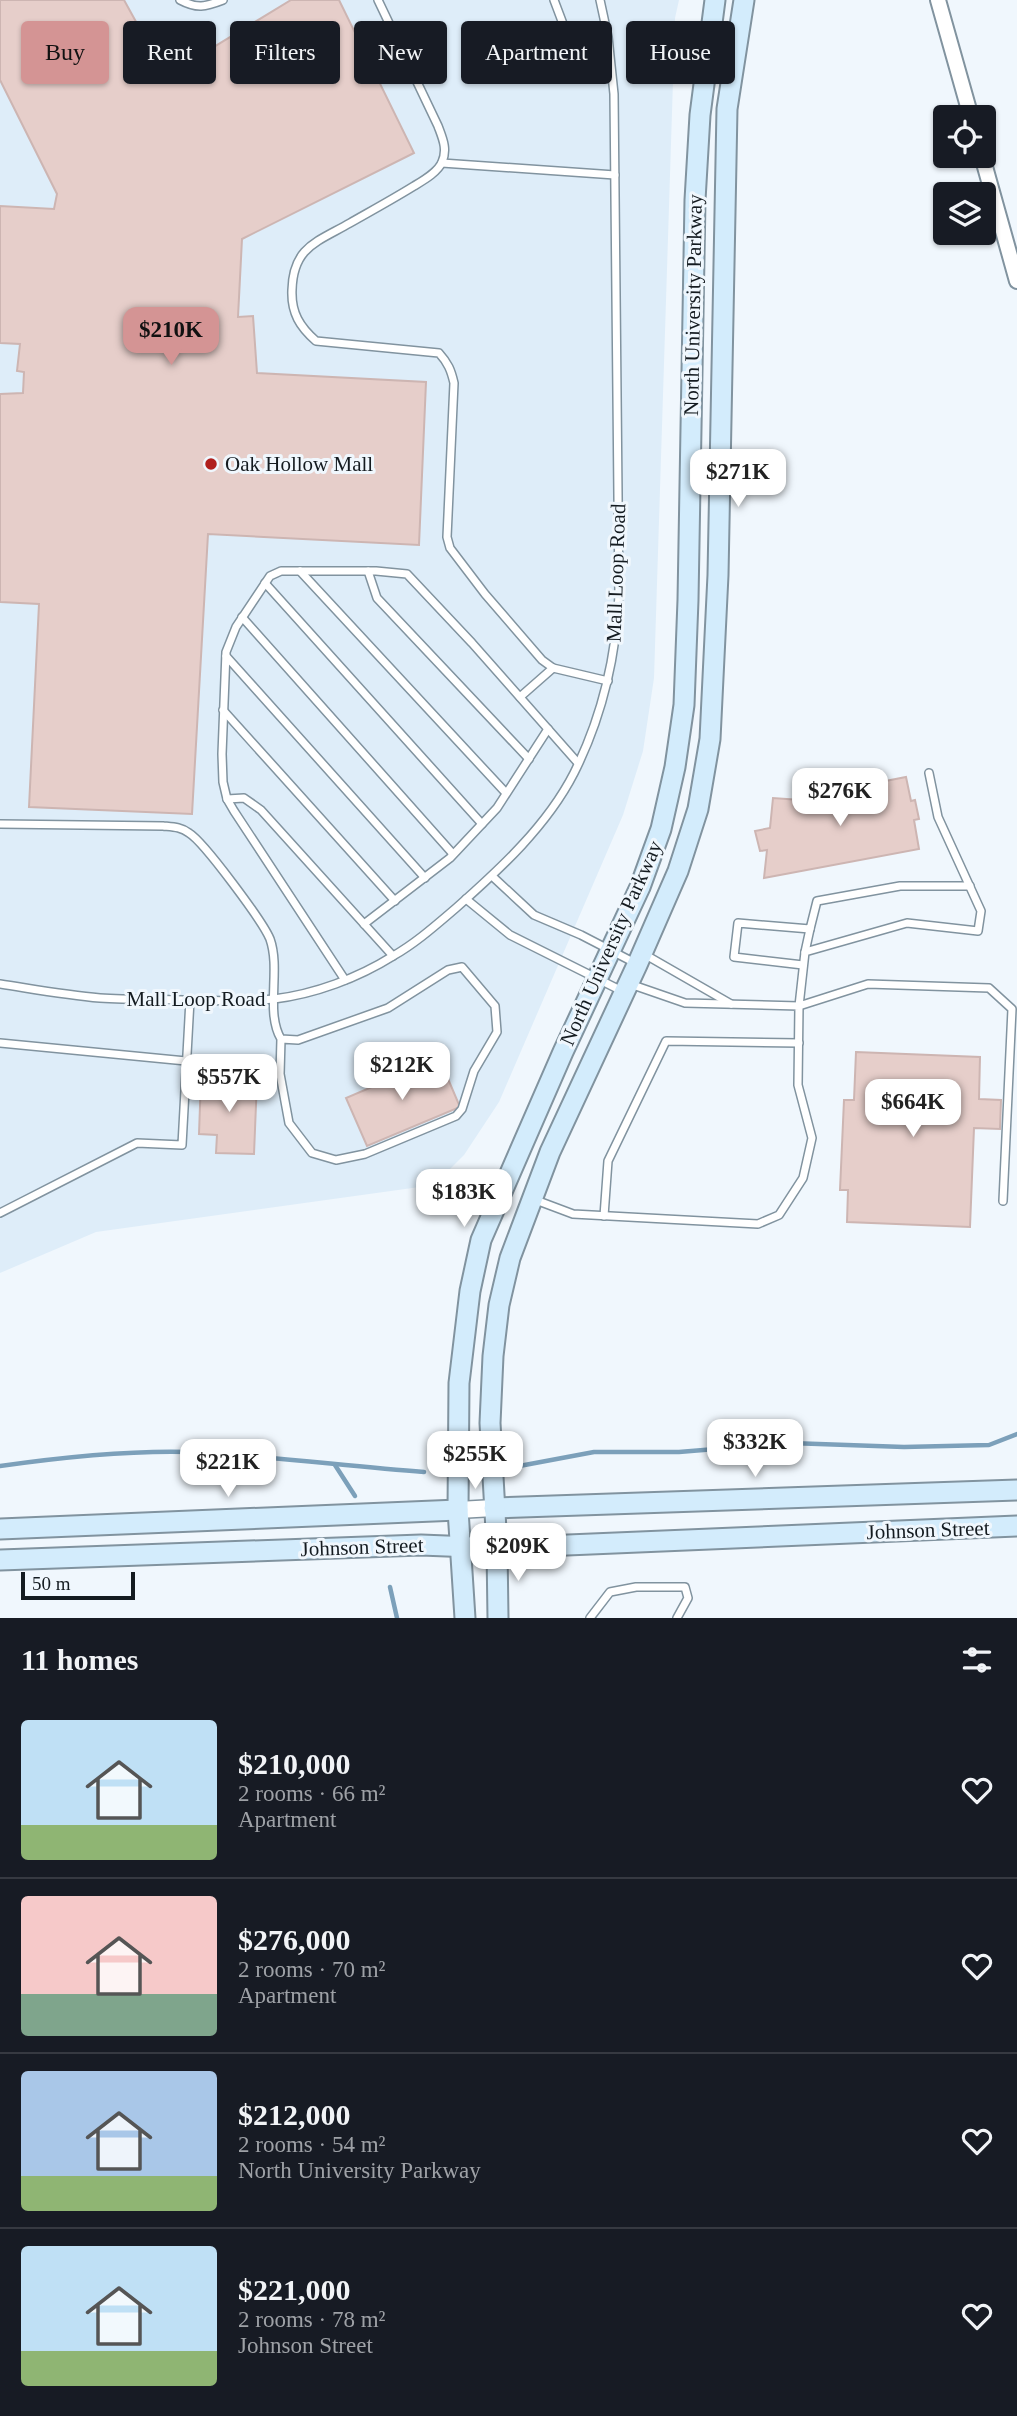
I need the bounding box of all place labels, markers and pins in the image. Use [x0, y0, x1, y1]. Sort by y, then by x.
pin: $210K [122, 308, 220, 367]
pin: $271K [689, 449, 787, 509]
place label: Oak Hollow Mall [225, 452, 373, 476]
marker: Oak Hollow Mall [203, 456, 219, 472]
pin: $276K [791, 768, 889, 828]
pin: $212K [353, 1042, 451, 1102]
pin: $557K [180, 1054, 278, 1114]
pin: $664K [864, 1080, 962, 1139]
pin: $183K [415, 1170, 513, 1229]
pin: $332K [706, 1420, 804, 1479]
pin: $255K [426, 1432, 524, 1491]
pin: $221K [179, 1440, 277, 1499]
pin: $209K [469, 1524, 567, 1583]

